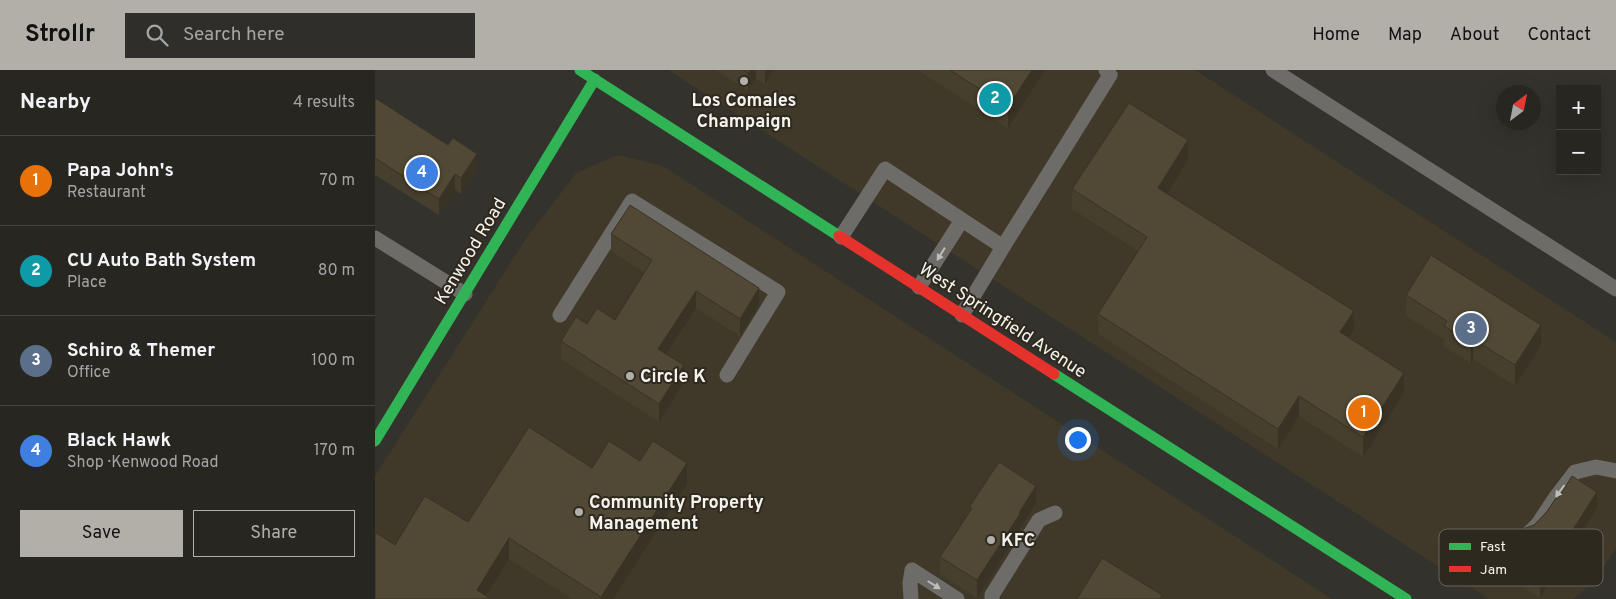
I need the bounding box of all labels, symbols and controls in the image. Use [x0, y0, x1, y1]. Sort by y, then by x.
search box [125, 13, 475, 58]
text: Strollr [25, 20, 95, 50]
icon: search [143, 21, 171, 49]
text: Search here [183, 23, 284, 47]
text: Home [1312, 24, 1360, 47]
text: Map [1388, 24, 1422, 47]
text: About [1450, 24, 1499, 47]
text: Contact [1527, 24, 1591, 47]
marker: Los Comales Champaign [738, 75, 750, 87]
pin: 2 [979, 80, 1011, 118]
north arrow [1496, 85, 1541, 130]
map controls [1556, 85, 1601, 175]
button: + [1556, 85, 1601, 130]
text: Nearby [20, 89, 91, 116]
place label: Los Comales Champaign [692, 90, 796, 134]
text: 4 results [293, 93, 355, 113]
button: − [1556, 130, 1601, 175]
pin: 4 [406, 154, 438, 192]
text: Papa John's [67, 159, 174, 183]
text: 1 [33, 171, 39, 191]
text: 70 m [320, 171, 355, 191]
text: Restaurant [67, 183, 146, 203]
street label: Kenwood Road [430, 194, 512, 309]
one-way arrow [936, 247, 945, 260]
text: CU Auto Bath System [67, 249, 256, 273]
street label: West Springfield Avenue [914, 258, 1090, 384]
text: 2 [31, 261, 41, 281]
text: 80 m [318, 261, 355, 281]
text: Place [67, 273, 107, 293]
pin: 3 [1455, 310, 1487, 348]
text: Schiro & Themer [67, 339, 215, 363]
text: 3 [31, 351, 41, 371]
text: 100 m [311, 351, 355, 371]
text: Office [67, 363, 110, 383]
place label: Circle K [640, 366, 706, 389]
marker: Circle K [624, 370, 636, 382]
pin: 1 [1348, 394, 1380, 432]
your location [1065, 427, 1091, 453]
text: Black Hawk [67, 429, 171, 453]
text: 4 [31, 441, 41, 461]
text: 170 m [314, 441, 355, 461]
text: Shop · Kenwood Road [67, 453, 218, 473]
one-way arrow [1555, 484, 1566, 497]
place label: Community Property Management [589, 492, 764, 536]
marker: Community Property Management [573, 506, 585, 518]
button: Save [20, 510, 183, 557]
button: Share [193, 510, 355, 557]
legend [1439, 529, 1603, 586]
place label: KFC [1001, 530, 1035, 553]
marker: KFC [985, 534, 997, 546]
text: Fast [1480, 539, 1506, 556]
text: Jam [1480, 562, 1507, 579]
one-way arrow [928, 580, 941, 589]

